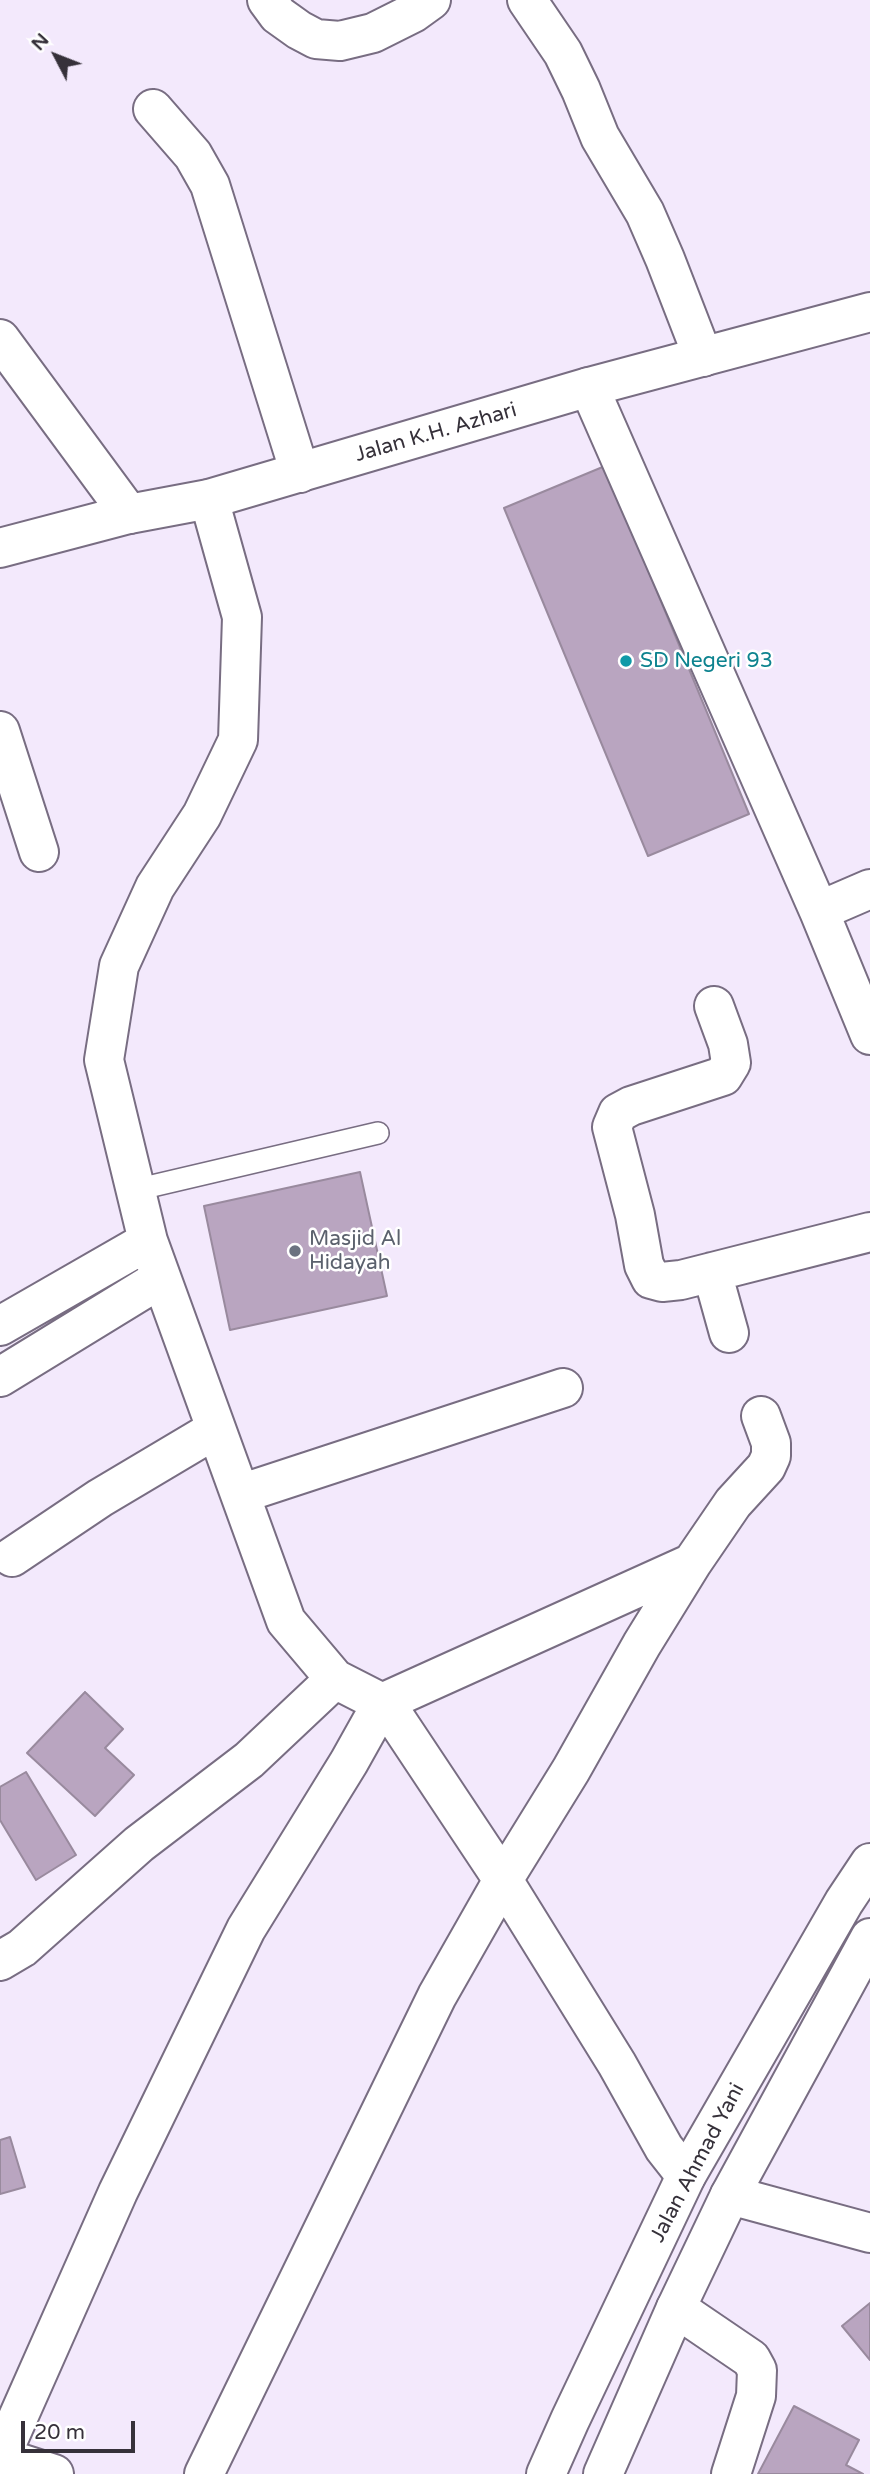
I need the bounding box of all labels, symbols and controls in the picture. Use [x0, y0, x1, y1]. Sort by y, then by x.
north arrow [21, 21, 91, 91]
text: N [27, 29, 54, 55]
street label: Jalan K.H. Azhari [352, 398, 520, 468]
place label: SD Negeri 93 [640, 648, 773, 674]
marker: SD Negeri 93 [618, 653, 634, 669]
place label: Masjid Al Hidayah [309, 1226, 401, 1276]
marker: Masjid Al Hidayah [287, 1243, 303, 1259]
street label: Jalan Ahmad Yani [645, 2079, 751, 2247]
scale bar [24, 2408, 138, 2452]
text: 20 m [34, 2420, 85, 2445]

